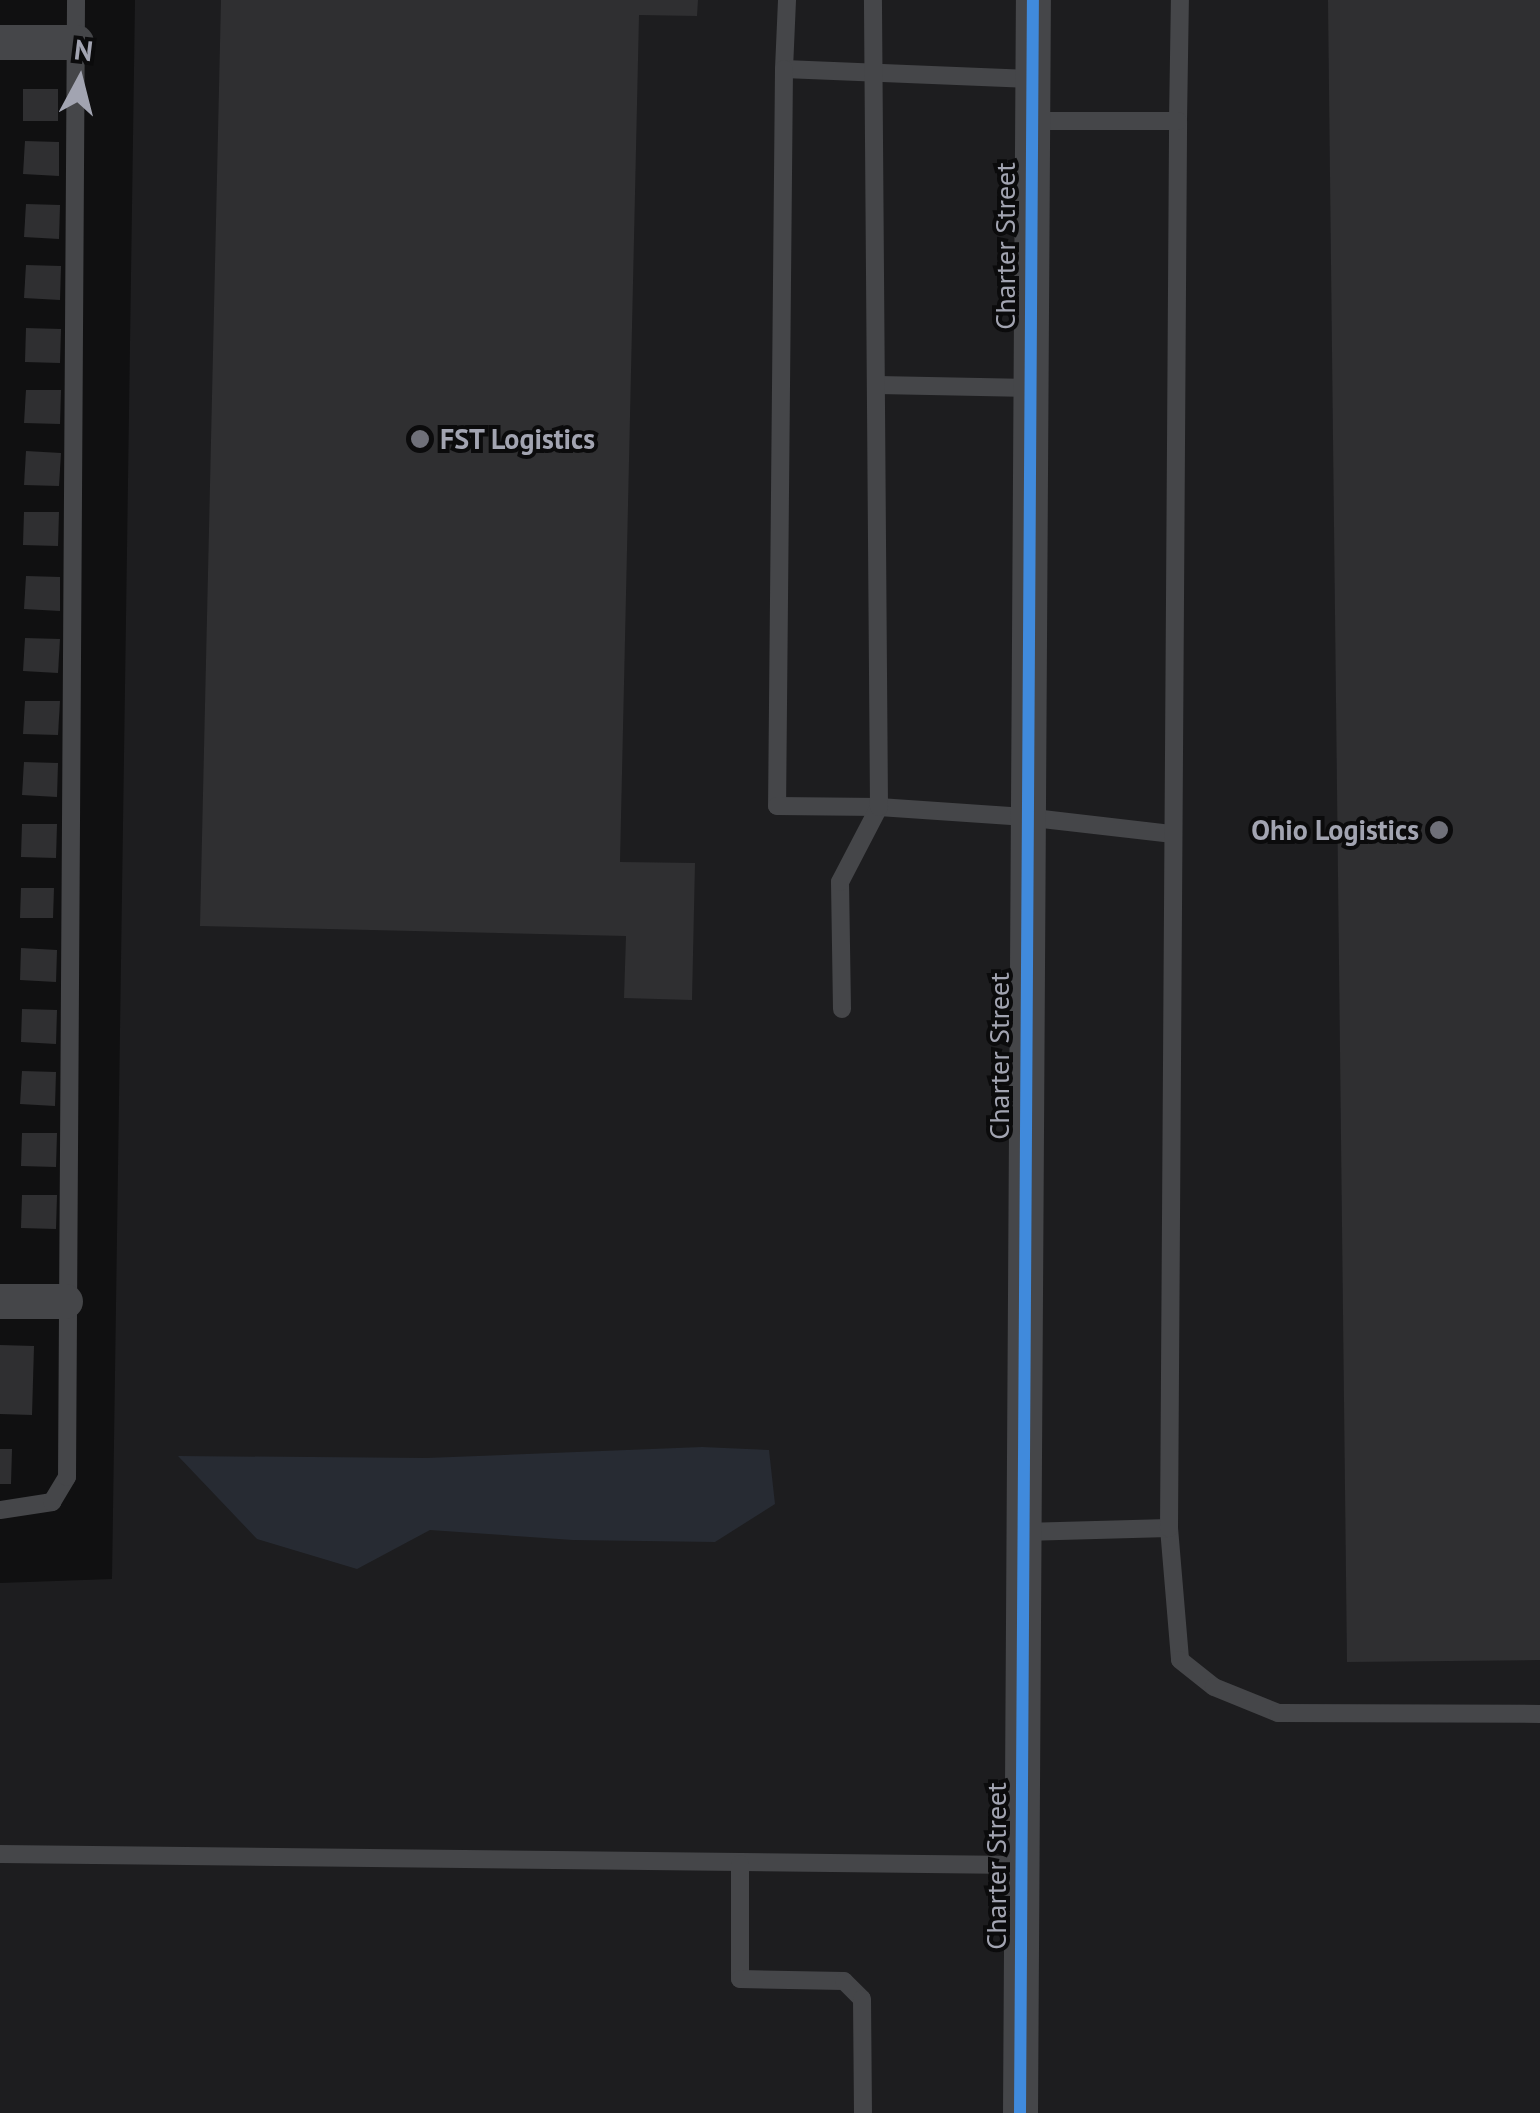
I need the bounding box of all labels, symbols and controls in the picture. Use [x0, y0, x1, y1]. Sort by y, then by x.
north arrow [30, 30, 130, 130]
text: N [72, 30, 95, 69]
street label: Charter Street [988, 162, 1022, 330]
place label: FST Logistics [440, 422, 596, 456]
marker: FST Logistics [409, 428, 431, 450]
place label: Ohio Logistics [1251, 813, 1419, 847]
marker: Ohio Logistics [1428, 819, 1450, 841]
street label: Charter Street [982, 972, 1016, 1140]
street label: Charter Street [979, 1782, 1013, 1950]

